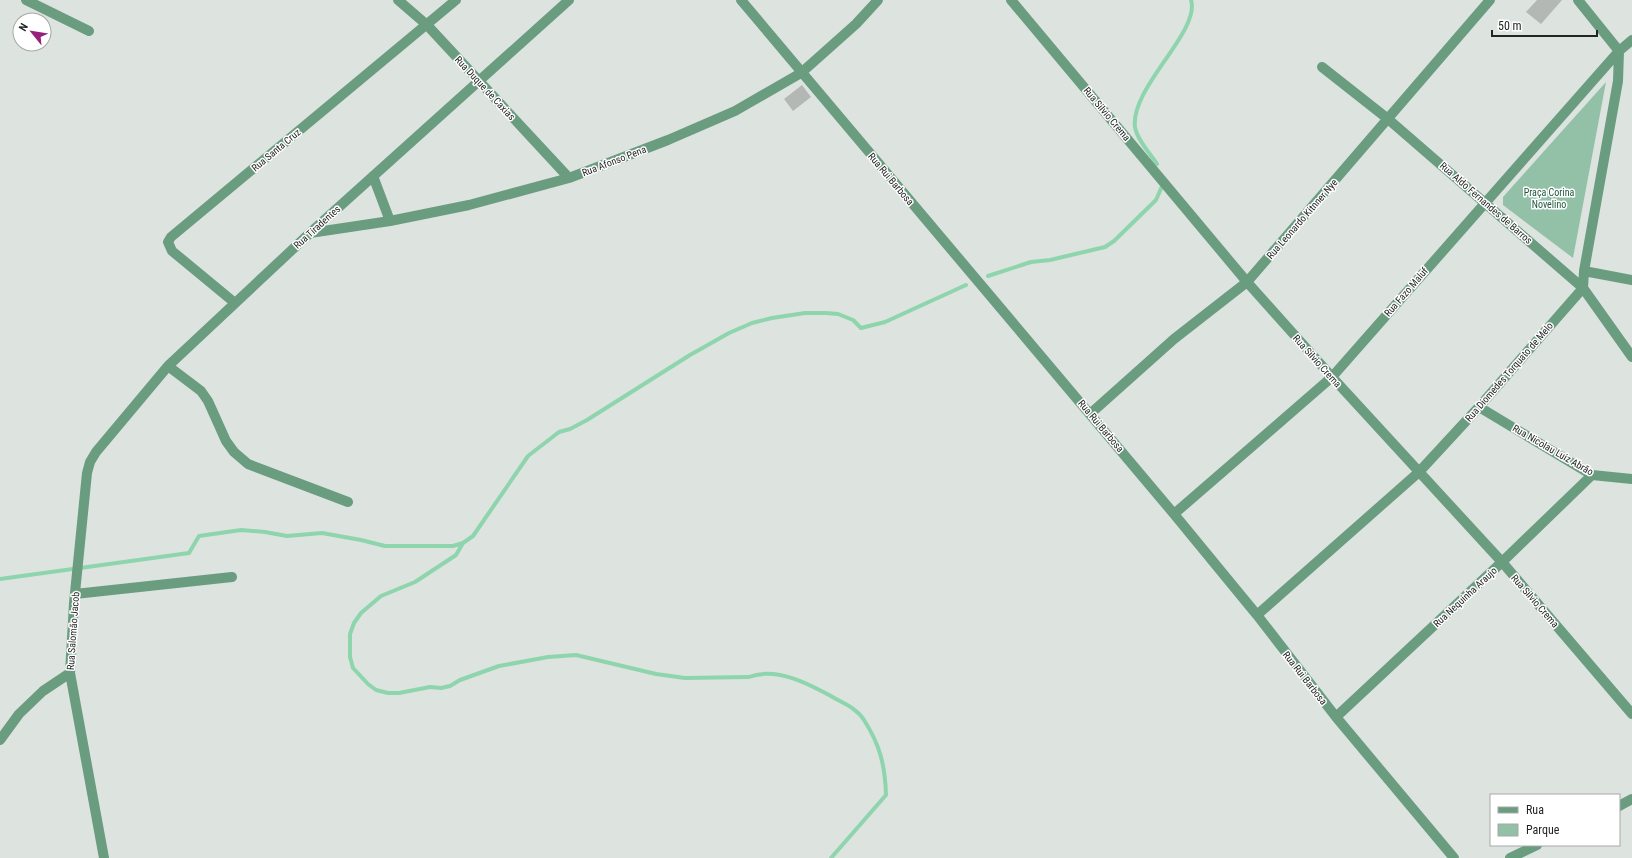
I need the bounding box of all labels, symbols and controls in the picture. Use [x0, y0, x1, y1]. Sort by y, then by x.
north arrow [12, 12, 52, 52]
scale bar [1492, 12, 1597, 38]
text: 50 m [1498, 19, 1522, 33]
text: N [16, 21, 31, 33]
street label: Rua Duque de Caxias [453, 54, 518, 122]
street label: Rua Silvio Crema [1081, 85, 1133, 143]
street label: Rua Santa Cruz [249, 126, 303, 174]
street label: Rua Afonso Pena [580, 144, 648, 178]
street label: Rua Rui Barbosa [866, 151, 916, 207]
street label: Rua Aldo Fernandes de Barros [1438, 160, 1535, 246]
street label: Rua Leonardo Kitnner Nye [1264, 177, 1340, 261]
park label: Praça Corina Novelino [1524, 187, 1574, 210]
street label: Rua Tiradentes [291, 203, 343, 251]
street label: Rua Fazo Maluf [1382, 265, 1431, 319]
street label: Rua Diomedes Torquato de Melo [1463, 320, 1555, 424]
street label: Rua Silvio Crema [1291, 333, 1343, 390]
street label: Rua Rui Barbosa [1076, 398, 1126, 454]
street label: Rua Nicolau Luiz Abrão [1511, 422, 1595, 478]
street label: Rua Nequinha Araujo [1431, 565, 1499, 629]
street label: Rua Silvio Crema [1509, 572, 1561, 630]
street label: Rua Salomão Jacob [65, 591, 81, 670]
street label: Rua Rui Barbosa [1281, 649, 1329, 707]
legend [1490, 794, 1620, 846]
text: Rua [1526, 803, 1544, 817]
text: Parque [1526, 823, 1560, 837]

